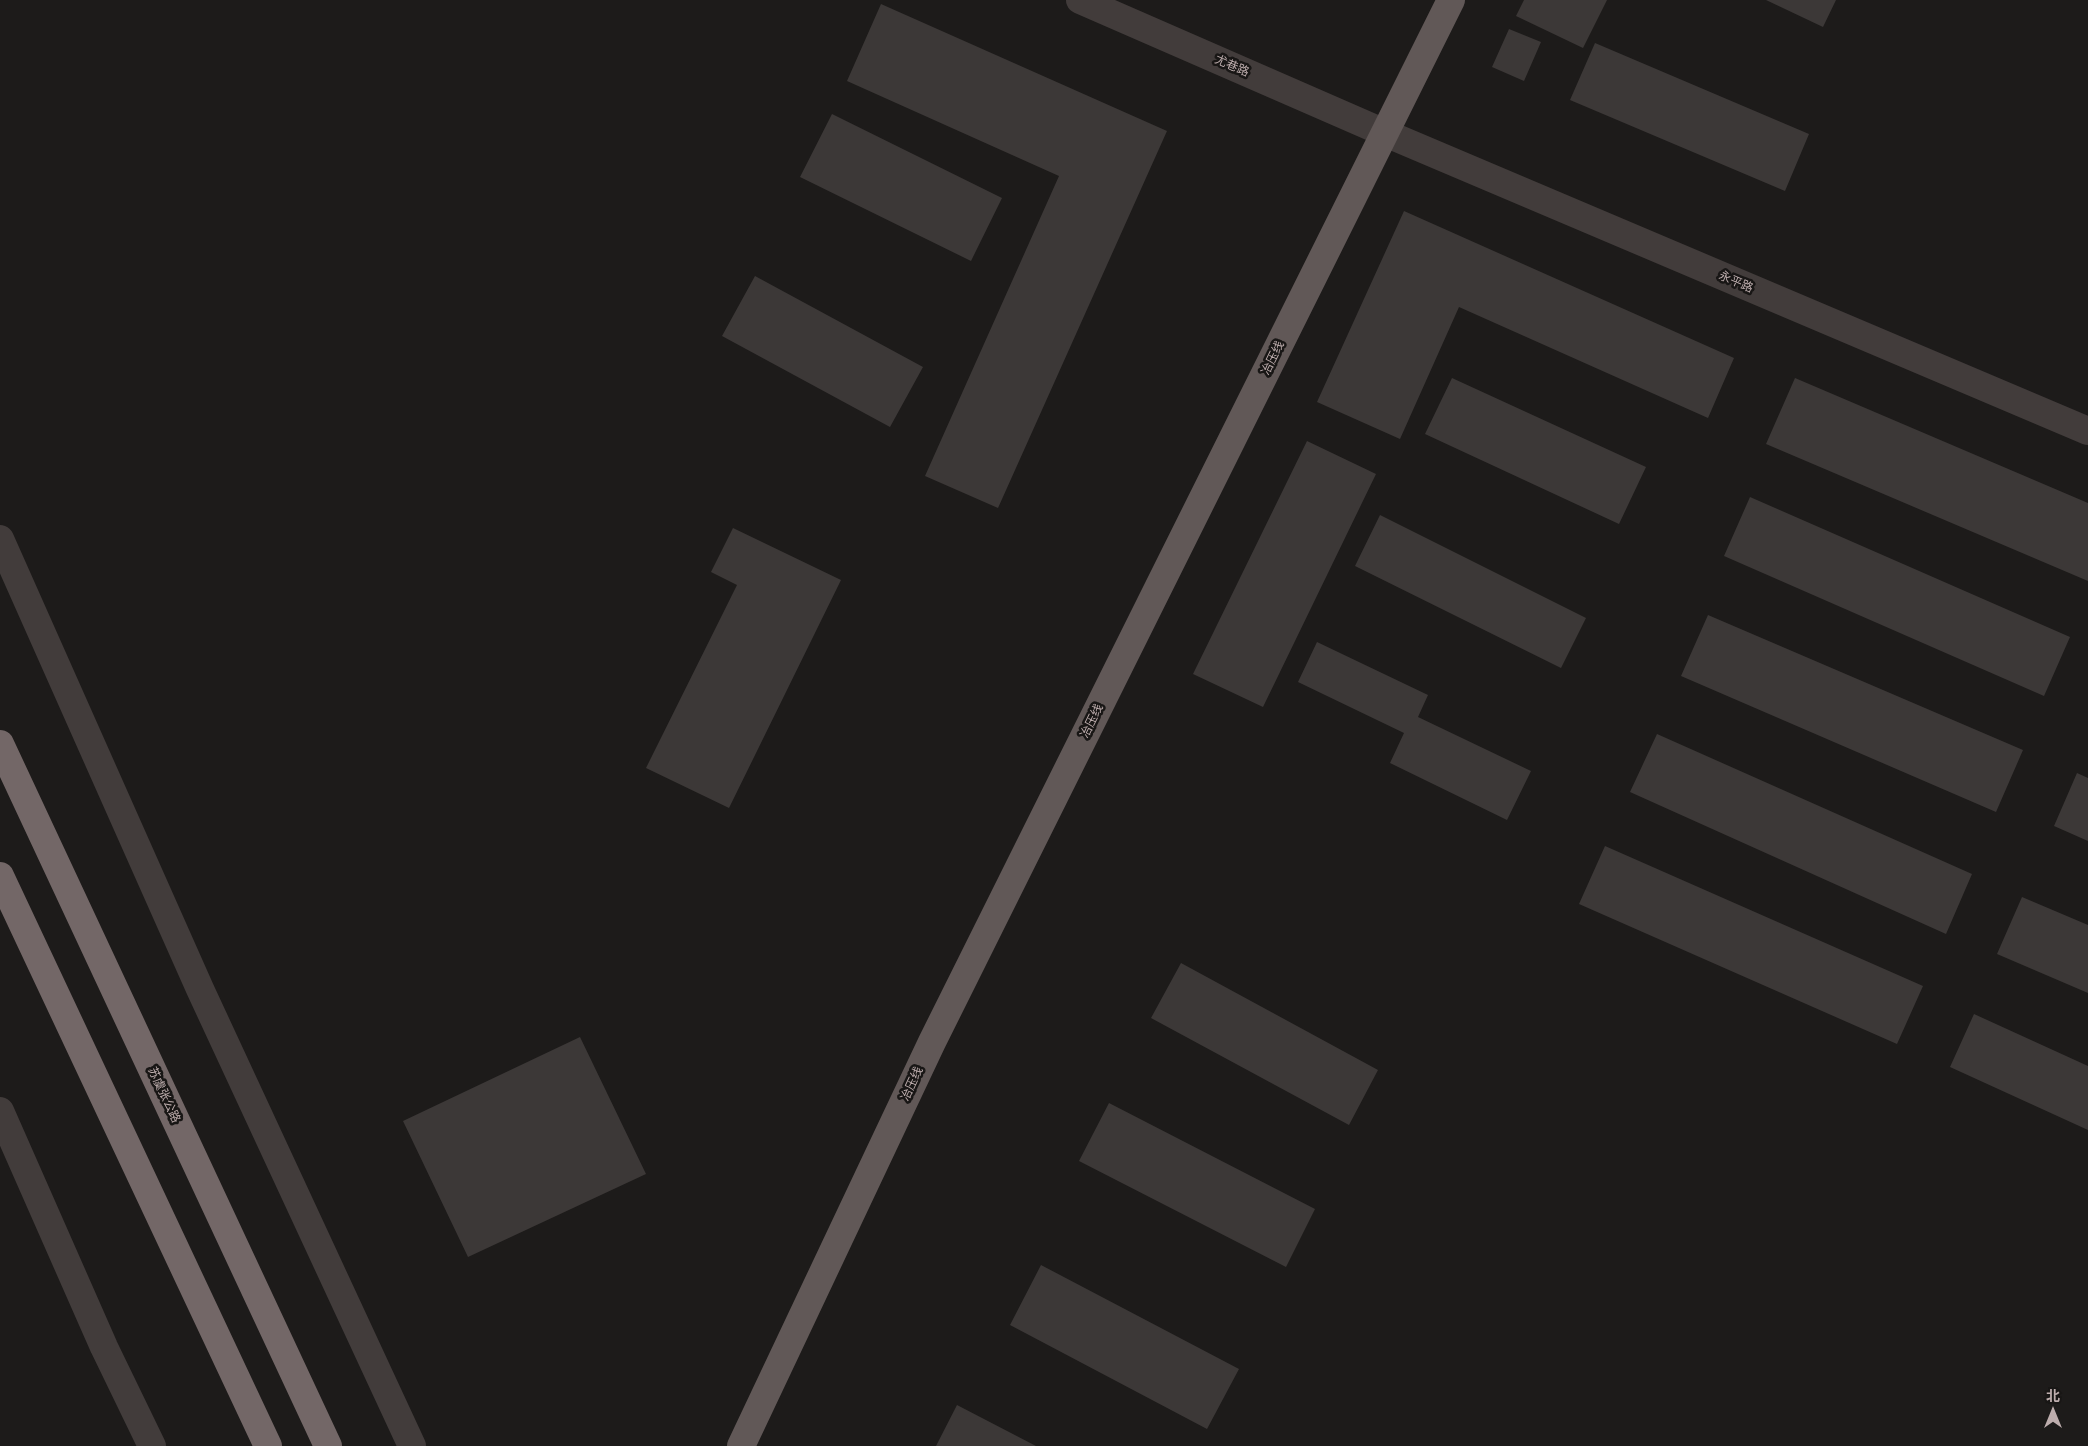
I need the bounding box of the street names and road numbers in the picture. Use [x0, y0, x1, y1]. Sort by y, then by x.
street label: 尤巷路 [1213, 52, 1251, 80]
street label: 永平路 [1717, 268, 1755, 296]
street label: 冶压线 [1259, 339, 1287, 377]
street label: 冶压线 [1078, 702, 1106, 740]
street label: 苏虞张公路 [145, 1065, 183, 1125]
street label: 冶压线 [898, 1065, 926, 1103]

